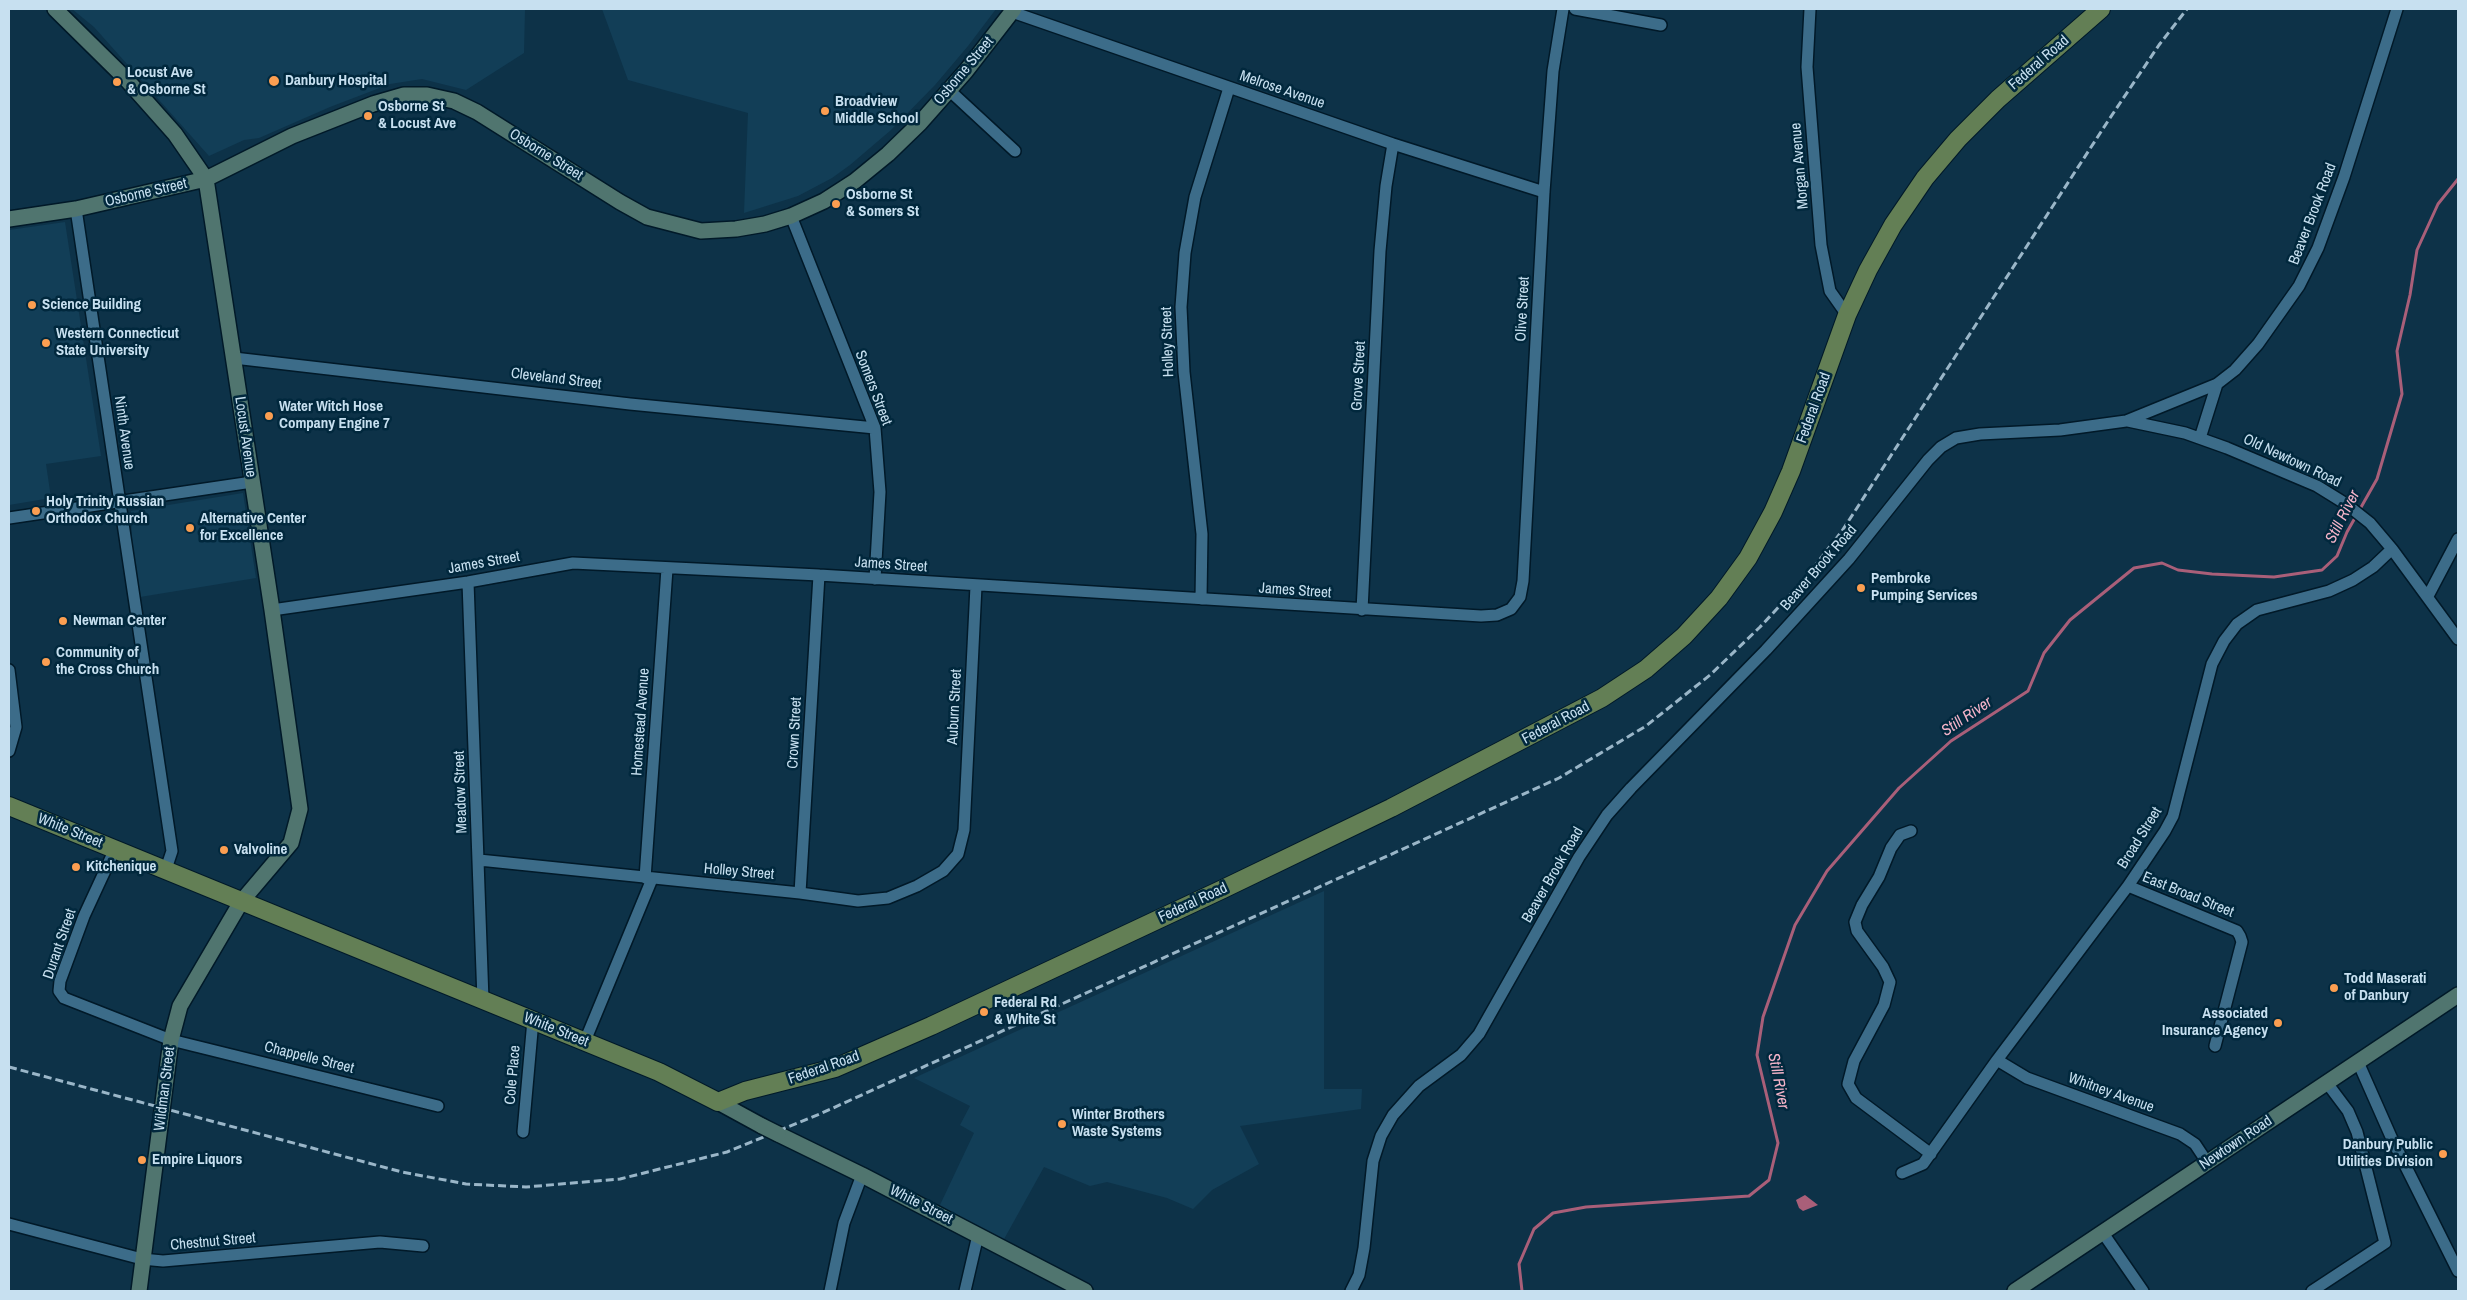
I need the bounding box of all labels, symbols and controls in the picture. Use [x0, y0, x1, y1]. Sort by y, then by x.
street label: Federal Road [2005, 32, 2073, 94]
street label: Osborne Street [930, 33, 998, 109]
place label: Locust Ave & Osborne St [127, 64, 206, 99]
street label: Melrose Avenue [1237, 67, 1327, 113]
place label: Danbury Hospital [285, 72, 387, 90]
marker: Danbury Hospital [267, 74, 281, 88]
marker: Locust Ave & Osborne St [111, 76, 123, 88]
place label: Broadview Middle School [835, 93, 918, 128]
place label: Osborne St & Locust Ave [378, 98, 456, 133]
marker: Broadview Middle School [819, 105, 831, 117]
marker: Osborne St & Locust Ave [362, 110, 374, 122]
street label: Morgan Avenue [1787, 122, 1813, 210]
street label: Osborne Street [506, 125, 586, 185]
street label: Beaver Brook Road [2285, 161, 2341, 267]
street label: Osborne Street [103, 175, 189, 211]
place label: Osborne St & Somers St [846, 186, 919, 221]
marker: Osborne St & Somers St [830, 198, 842, 210]
street label: Olive Street [1512, 276, 1534, 342]
place label: Science Building [42, 296, 141, 314]
marker: Science Building [26, 299, 38, 311]
street label: Holley Street [1158, 307, 1178, 377]
place label: Western Connecticut State University [56, 325, 179, 360]
marker: Western Connecticut State University [40, 337, 52, 349]
street label: Grove Street [1348, 341, 1370, 411]
street label: Somers Street [851, 348, 895, 428]
street label: Cleveland Street [510, 365, 602, 393]
street label: Federal Road [1793, 370, 1835, 446]
street label: Ninth Avenue [110, 395, 138, 471]
street label: Locust Avenue [230, 396, 260, 478]
place label: Water Witch Hose Company Engine 7 [279, 398, 390, 433]
marker: Water Witch Hose Company Engine 7 [263, 410, 275, 422]
street label: Old Newtown Road [2240, 430, 2344, 492]
water label: Still River [2322, 487, 2364, 547]
place label: Holy Trinity Russian Orthodox Church [46, 493, 164, 528]
marker: Holy Trinity Russian Orthodox Church [30, 505, 42, 517]
place label: Alternative Center for Excellence [200, 510, 306, 545]
marker: Alternative Center for Excellence [184, 522, 196, 534]
street label: Beaver Brook Road [1777, 522, 1861, 614]
street label: James Street [447, 548, 521, 578]
street label: James Street [854, 553, 928, 577]
place label: Pembroke Pumping Services [1871, 570, 1978, 605]
street label: James Street [1258, 579, 1332, 603]
marker: Pembroke Pumping Services [1855, 582, 1867, 594]
place label: Newman Center [73, 612, 166, 630]
marker: Newman Center [57, 615, 69, 627]
place label: Community of the Cross Church [56, 644, 159, 679]
marker: Community of the Cross Church [40, 656, 52, 668]
street label: Homestead Avenue [628, 668, 654, 776]
street label: Auburn Street [944, 669, 966, 745]
water label: Still River [1938, 693, 1996, 741]
street label: Crown Street [784, 697, 806, 769]
street label: Federal Road [1519, 698, 1593, 748]
street label: Meadow Street [451, 750, 471, 834]
street label: Broad Street [2114, 804, 2166, 872]
street label: White Street [35, 810, 105, 852]
street label: Beaver Brook Road [1518, 824, 1588, 926]
place label: Valvoline [234, 841, 287, 859]
marker: Valvoline [218, 844, 230, 856]
place label: Kitchenique [86, 858, 156, 876]
street label: Holley Street [703, 860, 775, 884]
marker: Kitchenique [70, 861, 82, 873]
street label: East Broad Street [2140, 868, 2236, 922]
street label: Federal Road [1156, 879, 1230, 927]
street label: Durant Street [40, 906, 80, 982]
place label: Todd Maserati of Danbury [2344, 970, 2426, 1005]
marker: Todd Maserati of Danbury [2328, 982, 2340, 994]
place label: Federal Rd & White St [994, 994, 1057, 1029]
place label: Associated Insurance Agency [2162, 1005, 2268, 1040]
marker: Federal Rd & White St [978, 1006, 990, 1018]
street label: White Street [521, 1009, 591, 1051]
marker: Associated Insurance Agency [2272, 1017, 2284, 1029]
street label: Chappelle Street [262, 1038, 356, 1078]
street label: Cole Place [501, 1045, 525, 1105]
street label: Wildman Street [151, 1046, 179, 1132]
street label: Federal Road [786, 1047, 862, 1089]
water label: Still River [1763, 1051, 1793, 1111]
street label: Whitney Avenue [2066, 1069, 2156, 1117]
place label: Winter Brothers Waste Systems [1072, 1106, 1165, 1141]
street label: Newtown Road [2196, 1112, 2276, 1174]
marker: Winter Brothers Waste Systems [1056, 1118, 1068, 1130]
place label: Danbury Public Utilities Division [2337, 1136, 2433, 1171]
marker: Danbury Public Utilities Division [2437, 1148, 2449, 1160]
place label: Empire Liquors [152, 1151, 242, 1169]
marker: Empire Liquors [136, 1154, 148, 1166]
street label: White Street [886, 1181, 956, 1229]
street label: Chestnut Street [170, 1229, 256, 1255]

